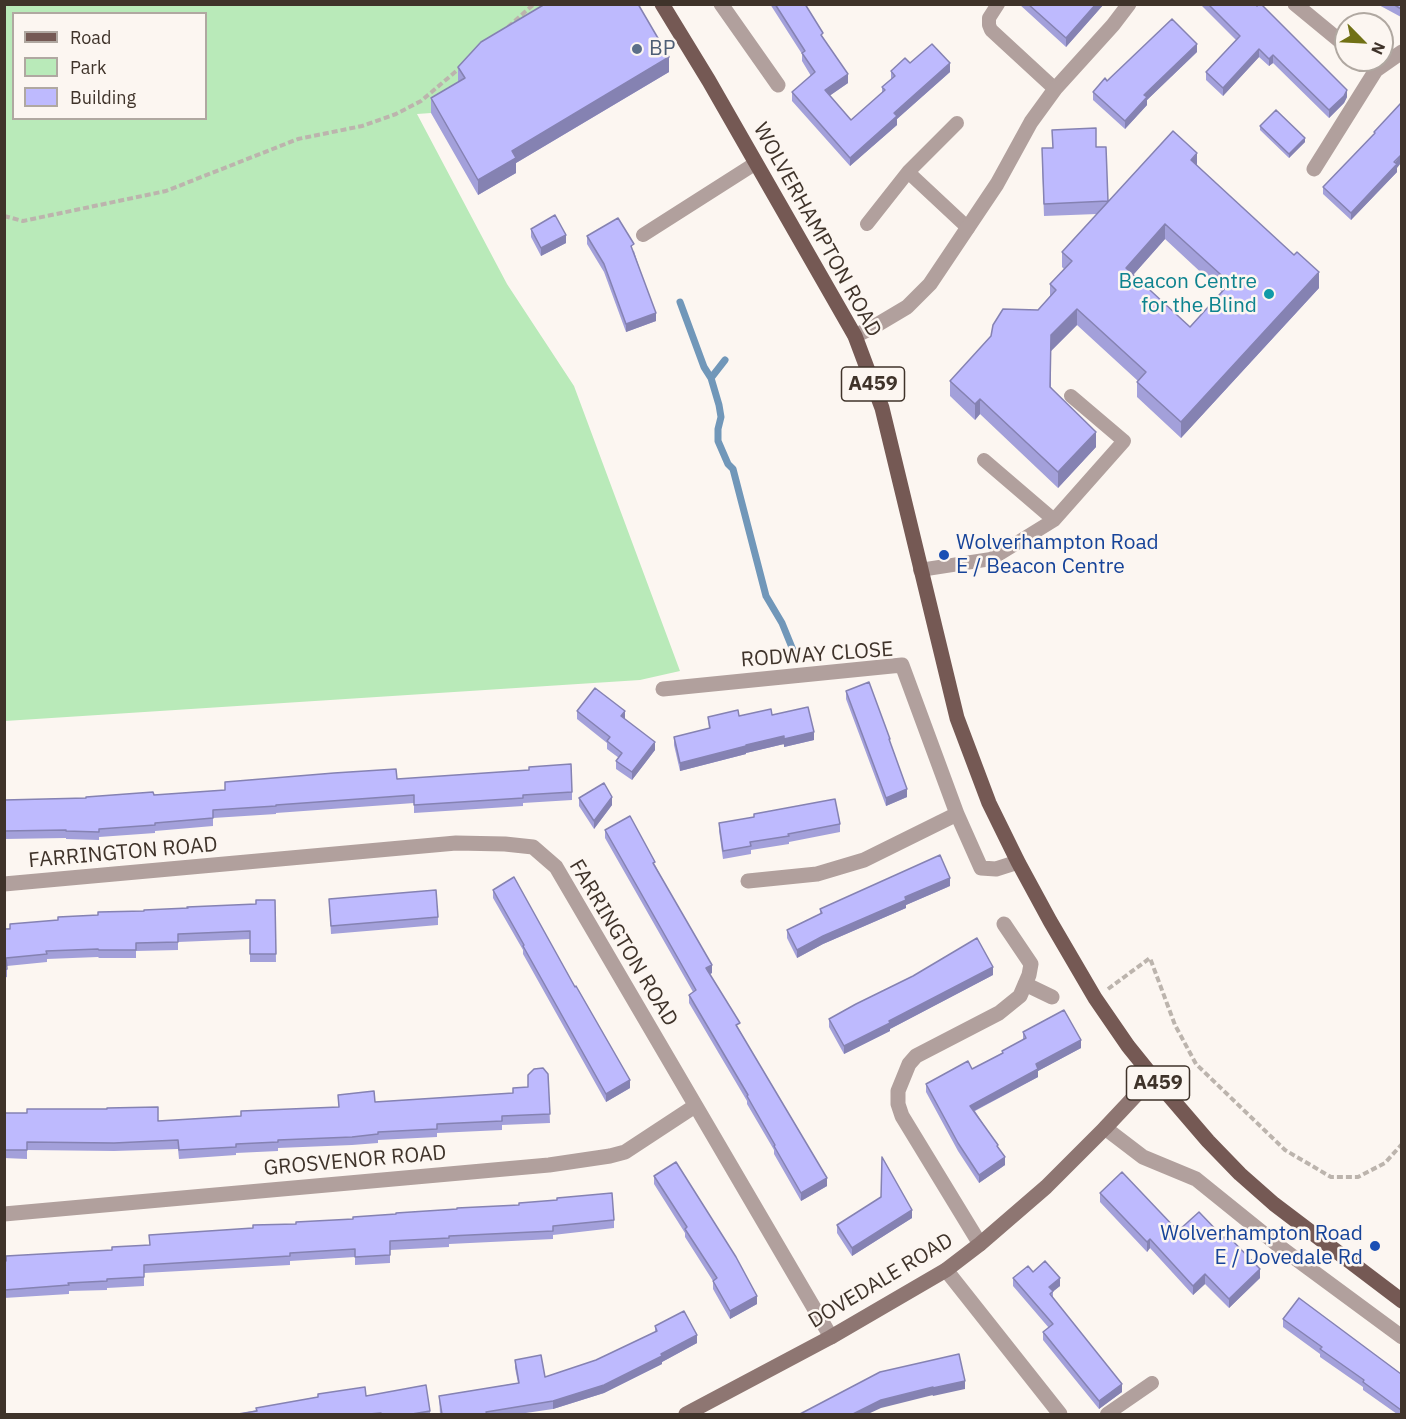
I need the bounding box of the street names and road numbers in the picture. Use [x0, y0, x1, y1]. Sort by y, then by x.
street label: WOLVERHAMPTON ROAD [748, 119, 886, 341]
road number: A459 [842, 367, 904, 401]
street label: RODWAY CLOSE [740, 637, 894, 673]
street label: FARRINGTON ROAD [27, 832, 219, 874]
street label: FARRINGTON ROAD [563, 855, 683, 1031]
road number: A459 [1126, 1066, 1190, 1100]
street label: GROSVENOR ROAD [263, 1140, 447, 1182]
street label: DOVEDALE ROAD [804, 1228, 958, 1334]

